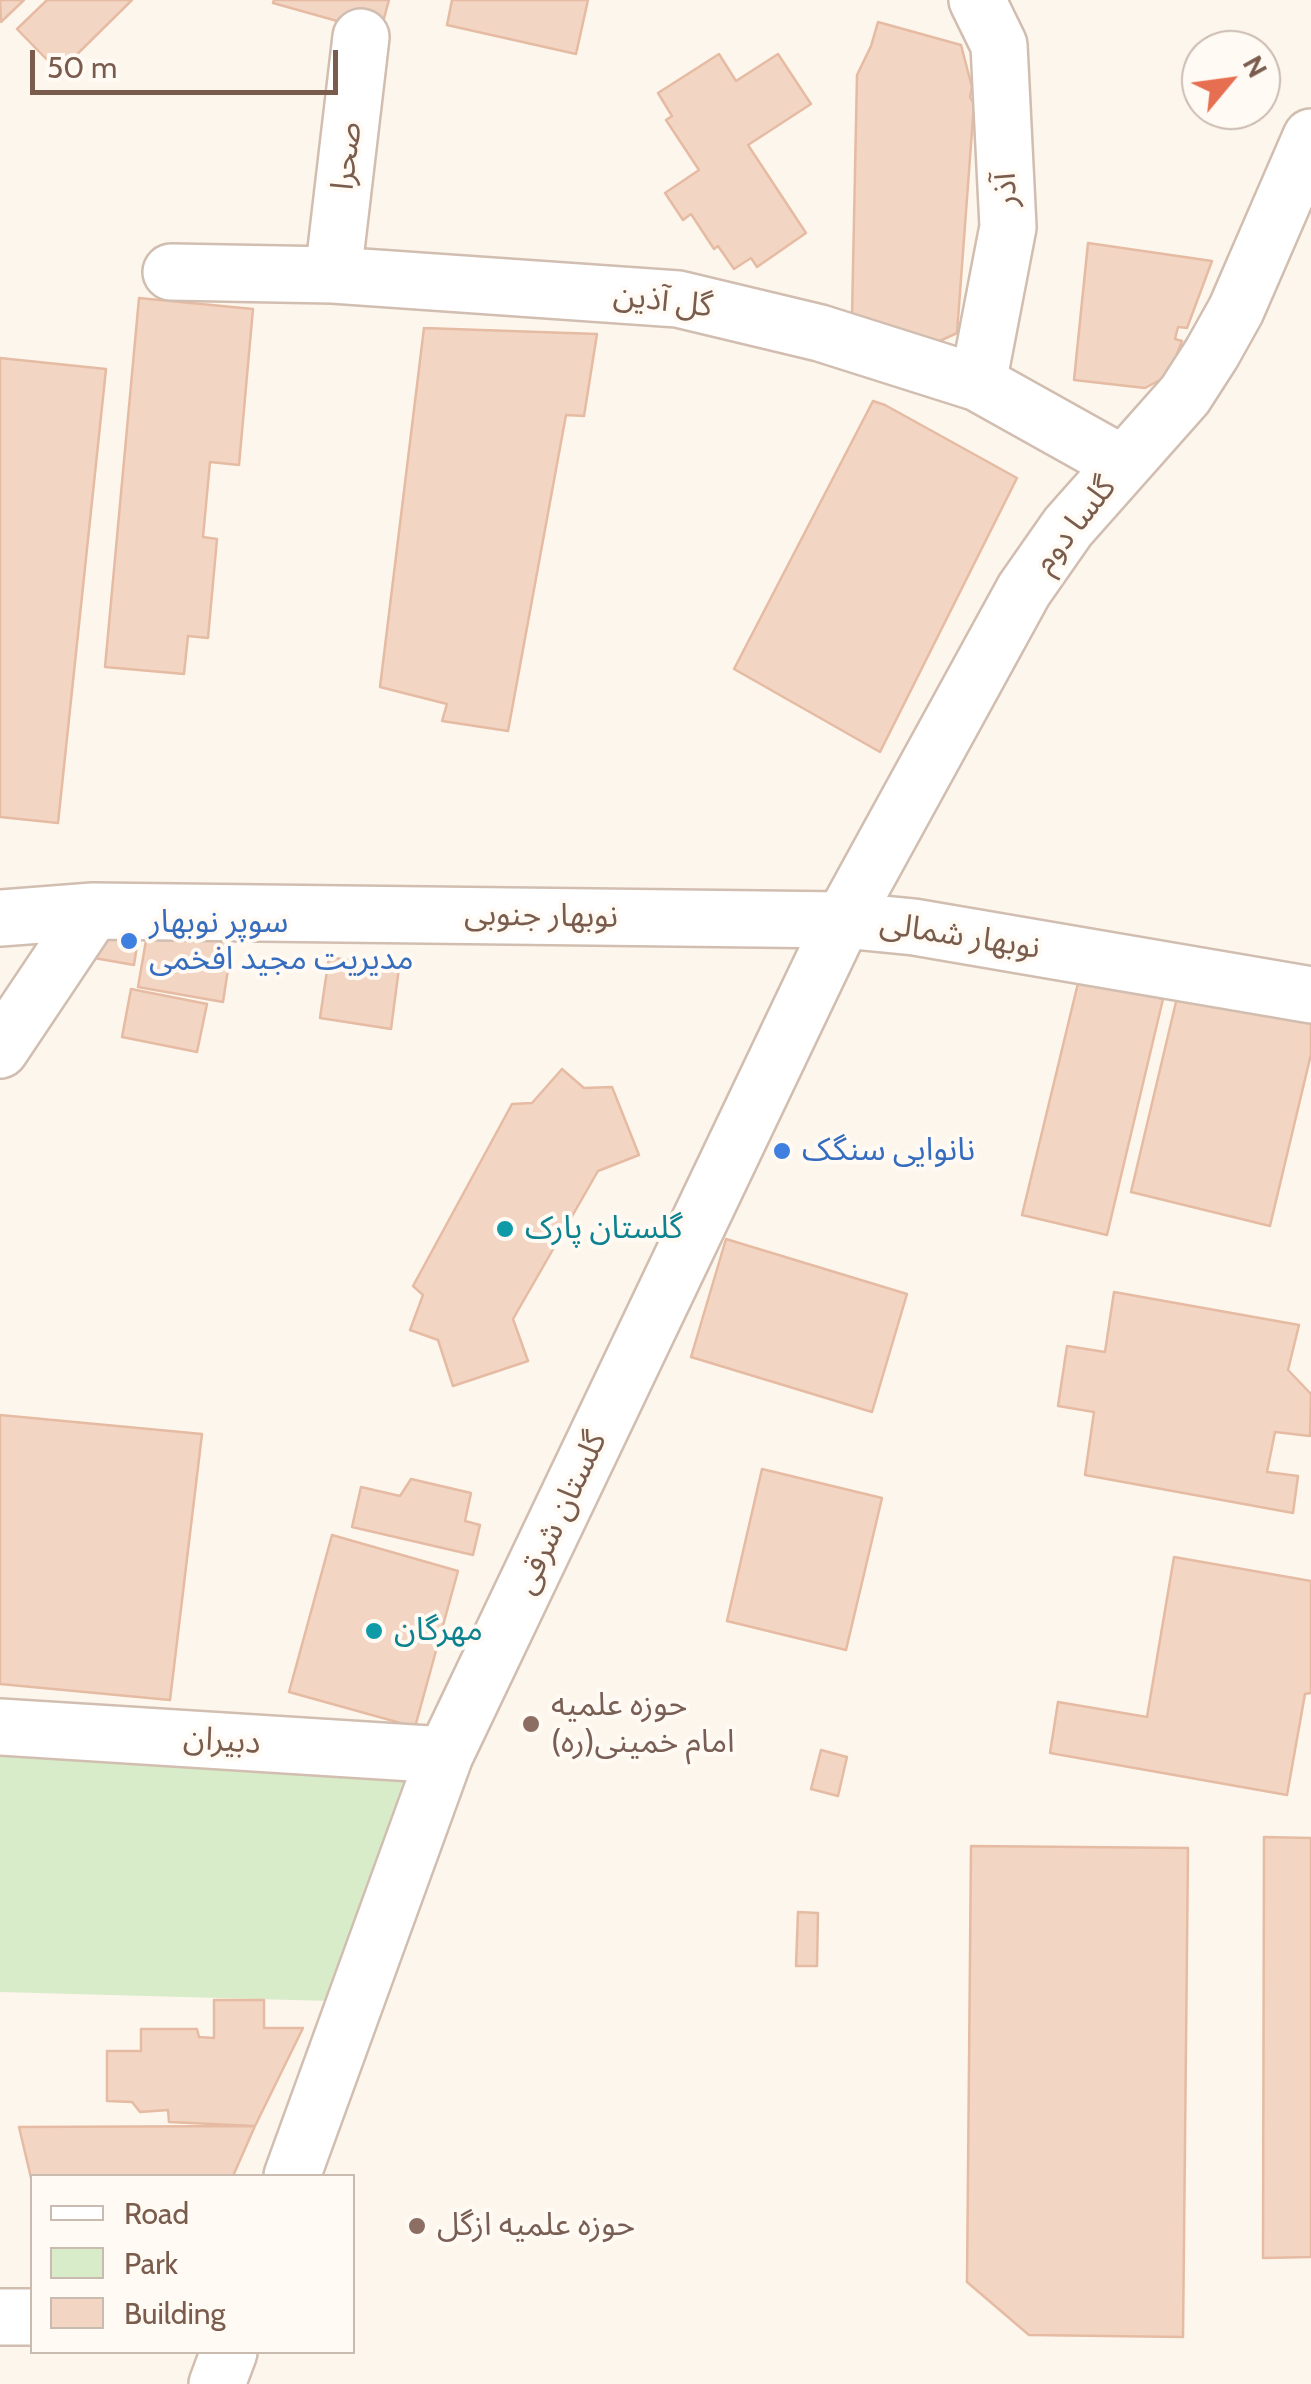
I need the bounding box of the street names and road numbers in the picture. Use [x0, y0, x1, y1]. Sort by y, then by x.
street label: صحرا [324, 120, 370, 192]
street label: آذر [986, 172, 1026, 208]
street label: گل آذین [611, 276, 715, 326]
street label: گلسا دوم [1026, 469, 1124, 581]
street label: نوبهار جنوبی [464, 895, 618, 937]
street label: نوبهار شمالی [877, 904, 1043, 968]
street label: گلستان شرقی [507, 1426, 615, 1600]
street label: دبیران [182, 1719, 262, 1763]

